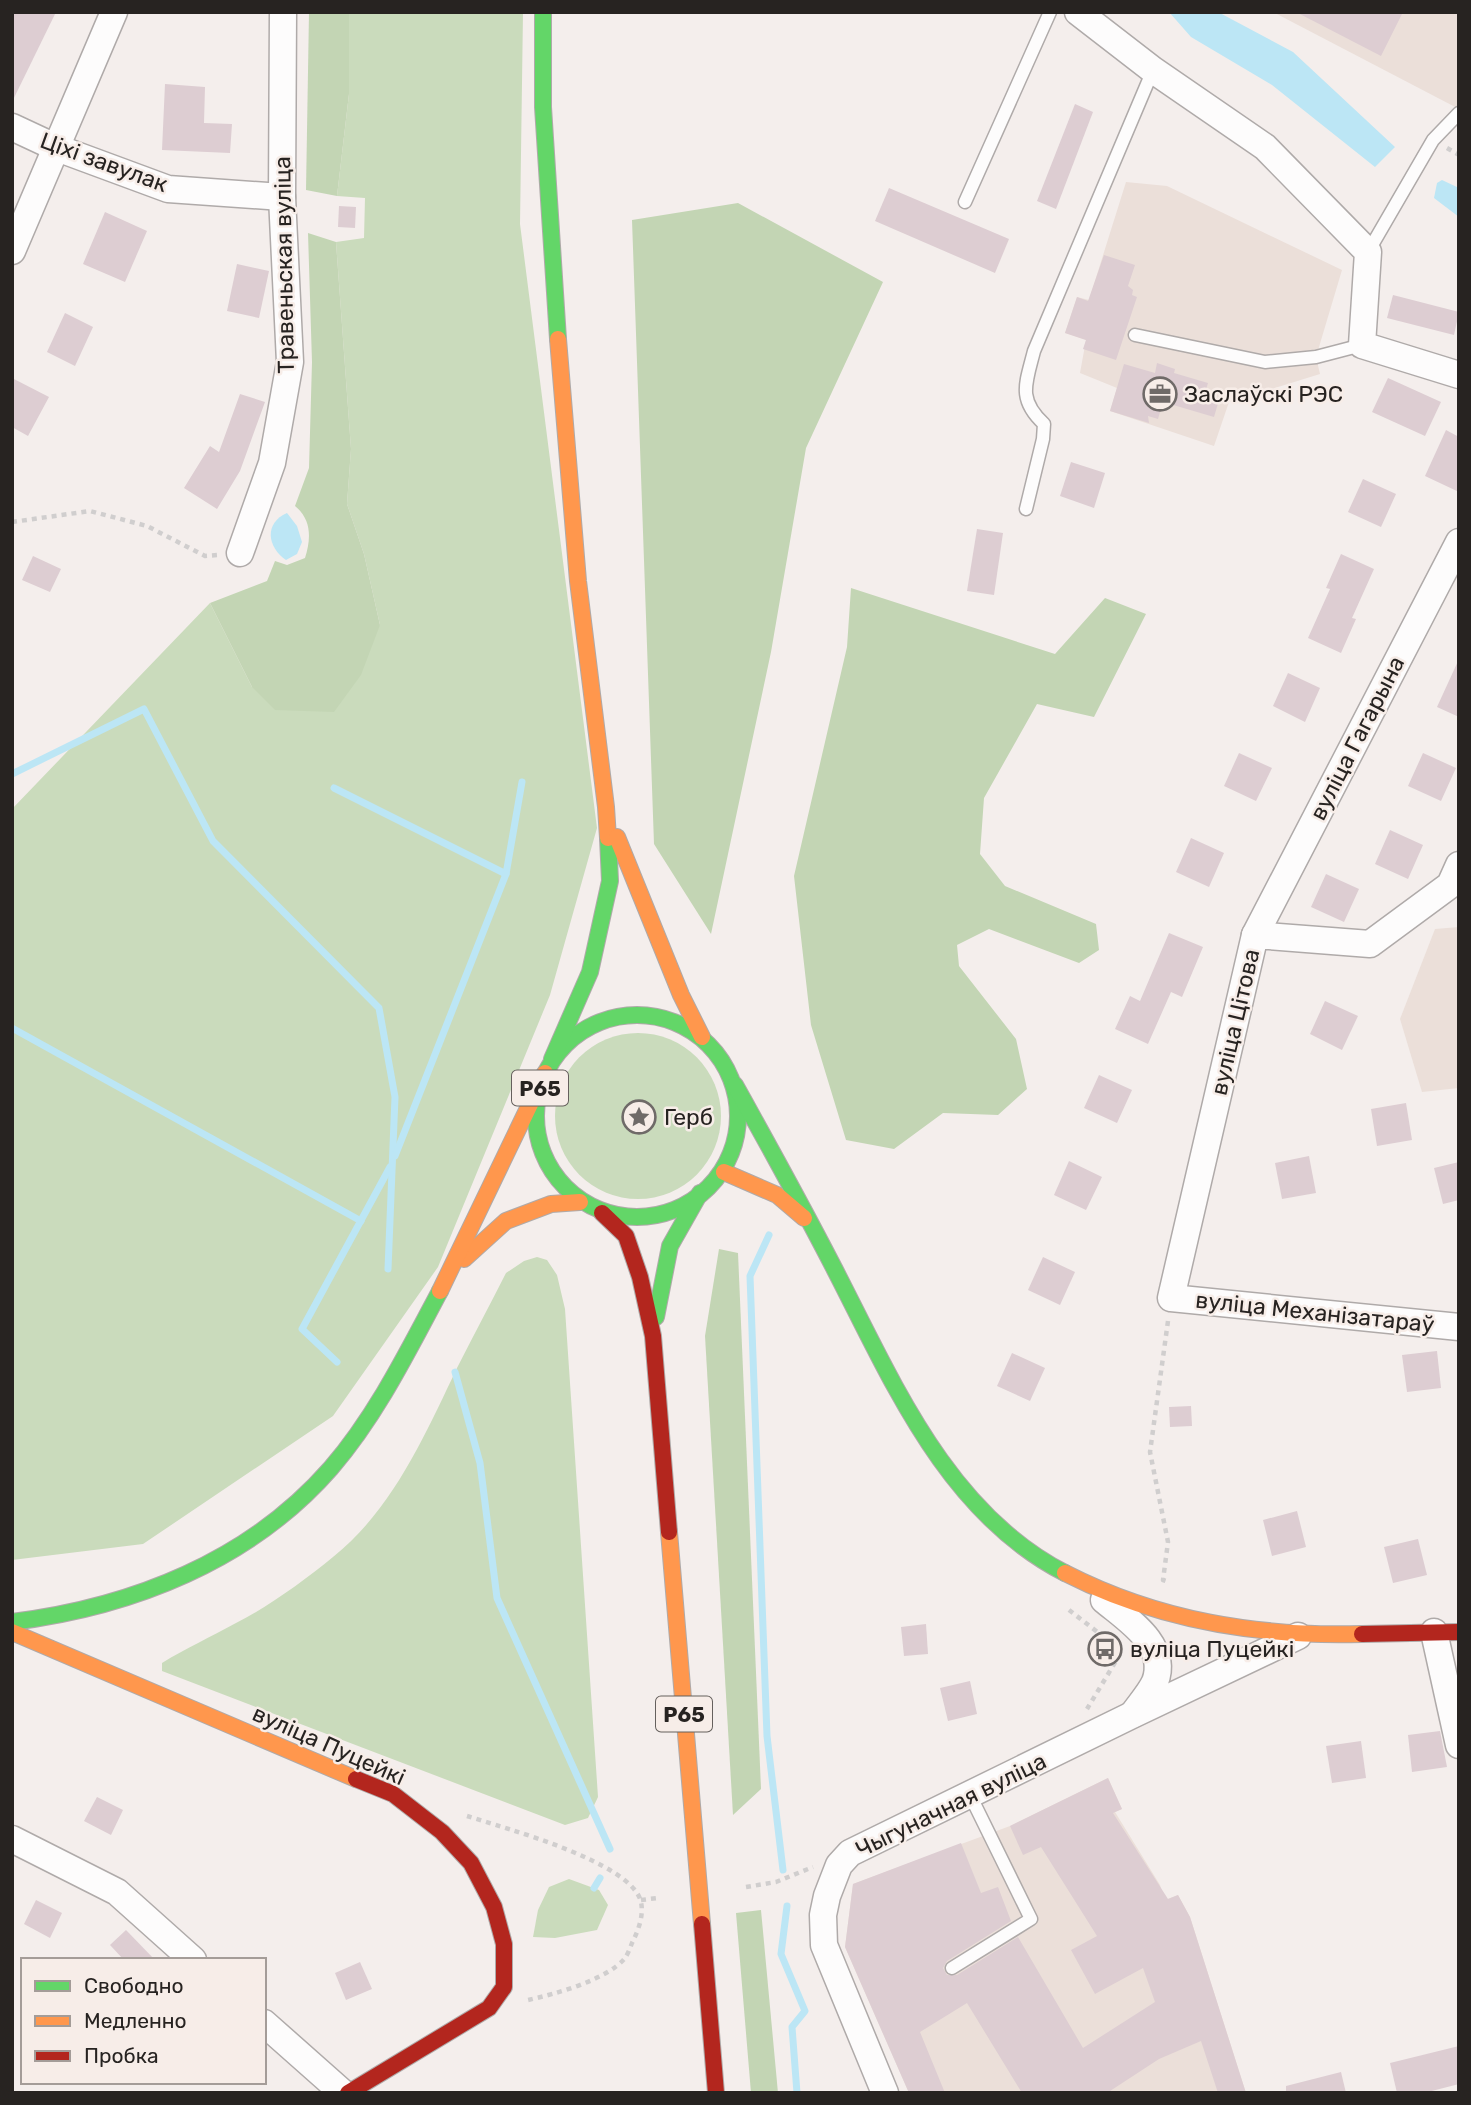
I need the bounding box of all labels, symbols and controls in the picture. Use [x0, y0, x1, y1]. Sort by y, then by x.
street label: Ціхі завулак [36, 126, 172, 198]
street label: Травеньская вуліца [268, 156, 300, 374]
office icon: Заслаўскі РЭС [1141, 375, 1179, 413]
place label: Заслаўскі РЭС [1184, 380, 1343, 408]
street label: вуліца Гагарына [1304, 651, 1410, 825]
street label: вуліца Цітова [1205, 946, 1265, 1098]
road number: Р65 [512, 1070, 568, 1106]
place icon: Герб [620, 1098, 658, 1136]
place label: Герб [664, 1103, 713, 1131]
street label: вуліца Механізатараў [1194, 1286, 1436, 1338]
bus stop icon: вуліца Пуцейкі [1086, 1630, 1124, 1668]
place label: вуліца Пуцейкі [1130, 1635, 1294, 1663]
road number: Р65 [656, 1696, 712, 1732]
street label: вуліца Пуцейкі [248, 1699, 410, 1791]
street label: Чыгуначная вуліца [851, 1747, 1051, 1863]
legend [21, 1958, 266, 2084]
text: Свободно [84, 1973, 184, 1998]
text: Медленно [84, 2008, 187, 2033]
text: Пробка [84, 2043, 159, 2068]

